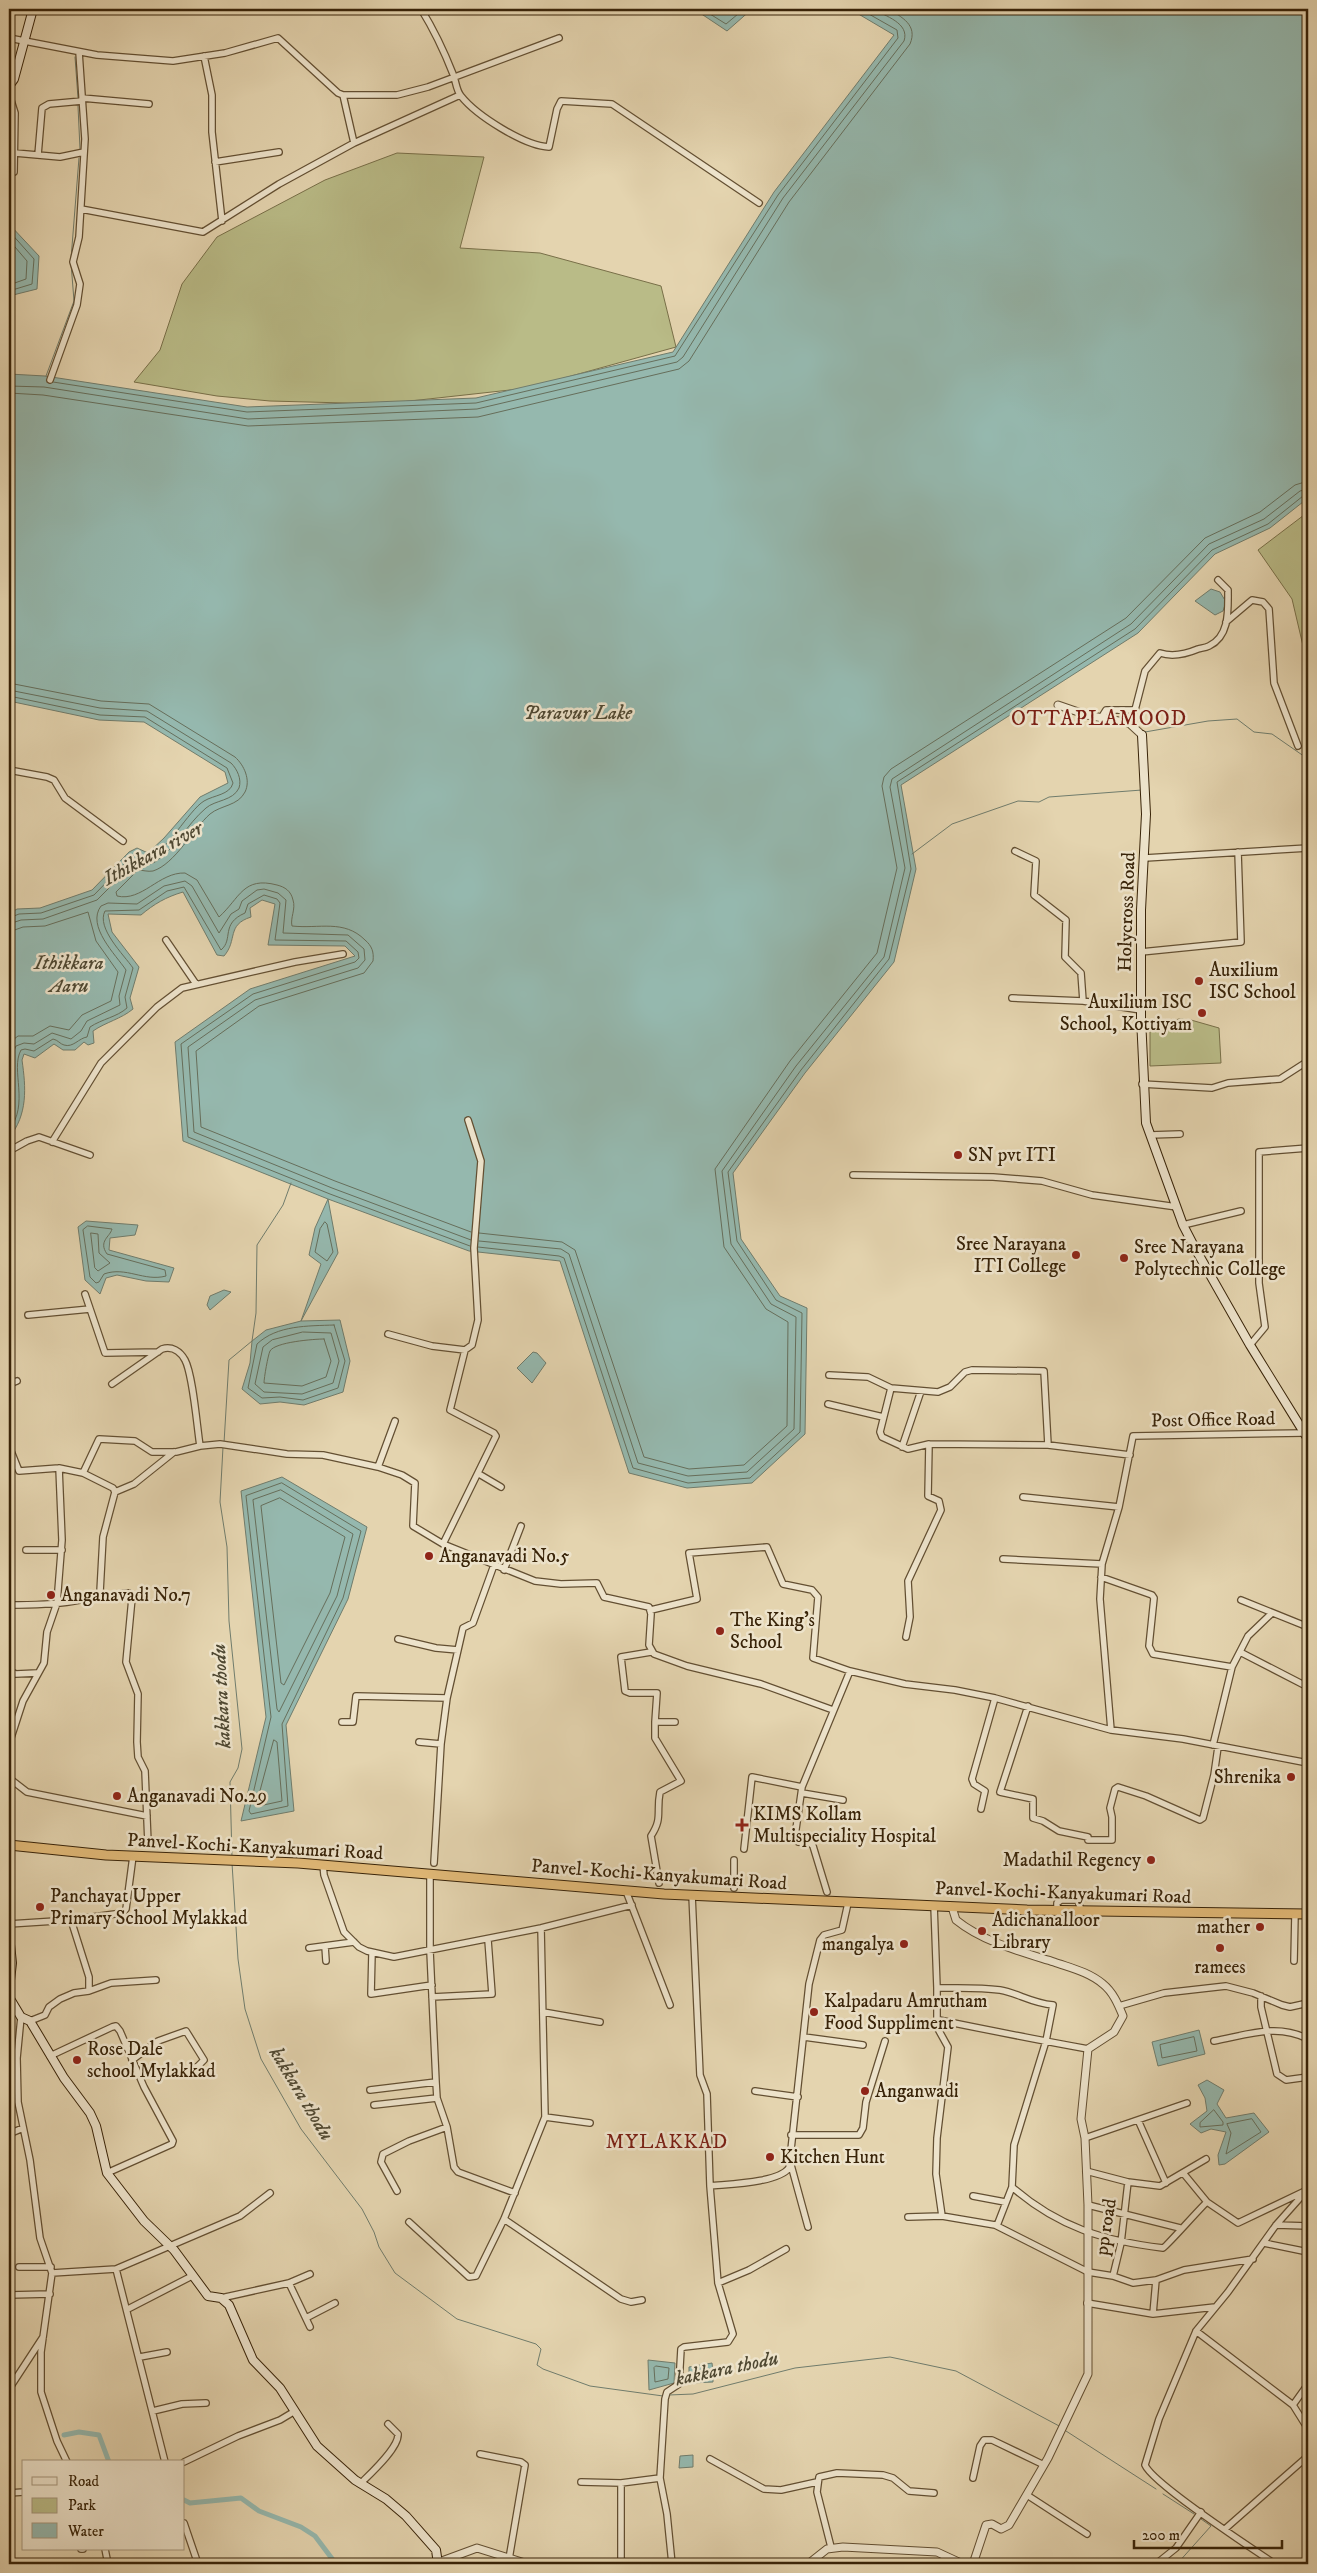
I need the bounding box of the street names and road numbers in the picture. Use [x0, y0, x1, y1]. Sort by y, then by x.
street label: Holycross Road [1113, 851, 1141, 972]
street label: Post Office Road [1151, 1407, 1276, 1433]
street label: Panvel-Kochi-Kanyakumari Road [126, 1829, 384, 1865]
street label: Panvel-Kochi-Kanyakumari Road [530, 1855, 788, 1895]
street label: Panvel-Kochi-Kanyakumari Road [935, 1877, 1192, 1909]
street label: pp road [1090, 2197, 1122, 2258]

